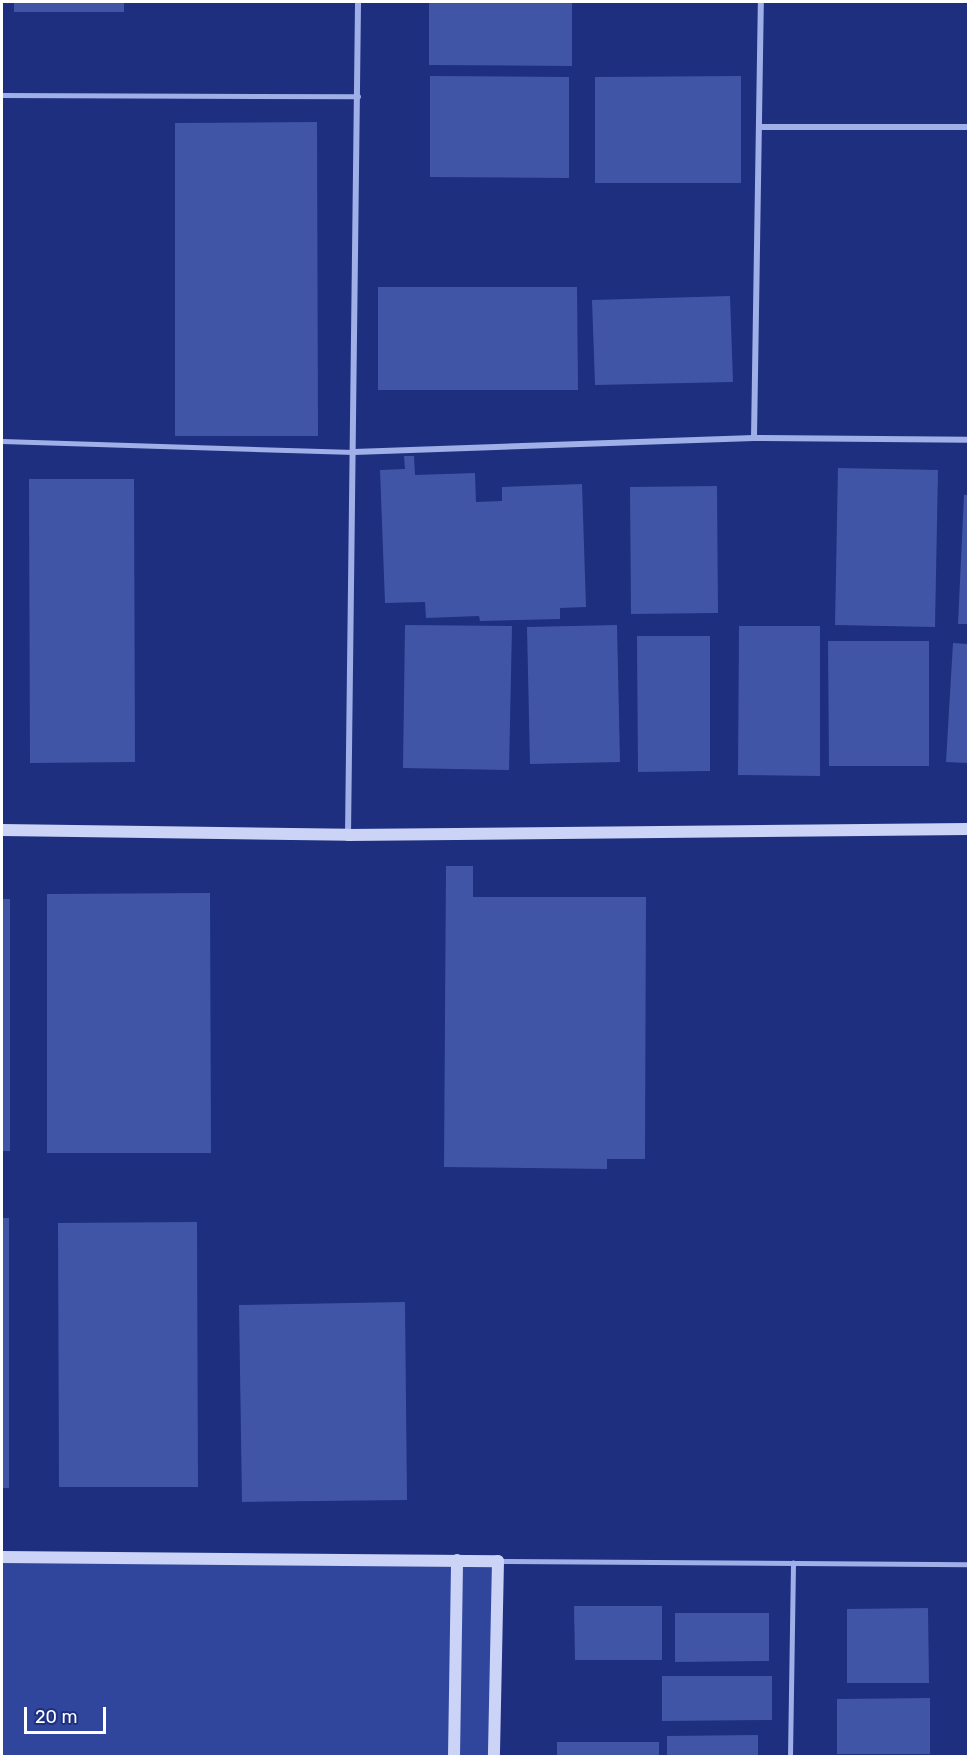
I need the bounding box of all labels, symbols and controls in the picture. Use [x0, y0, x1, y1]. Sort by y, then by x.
scale bar [27, 1695, 110, 1733]
text: 20 m [35, 1706, 77, 1728]

